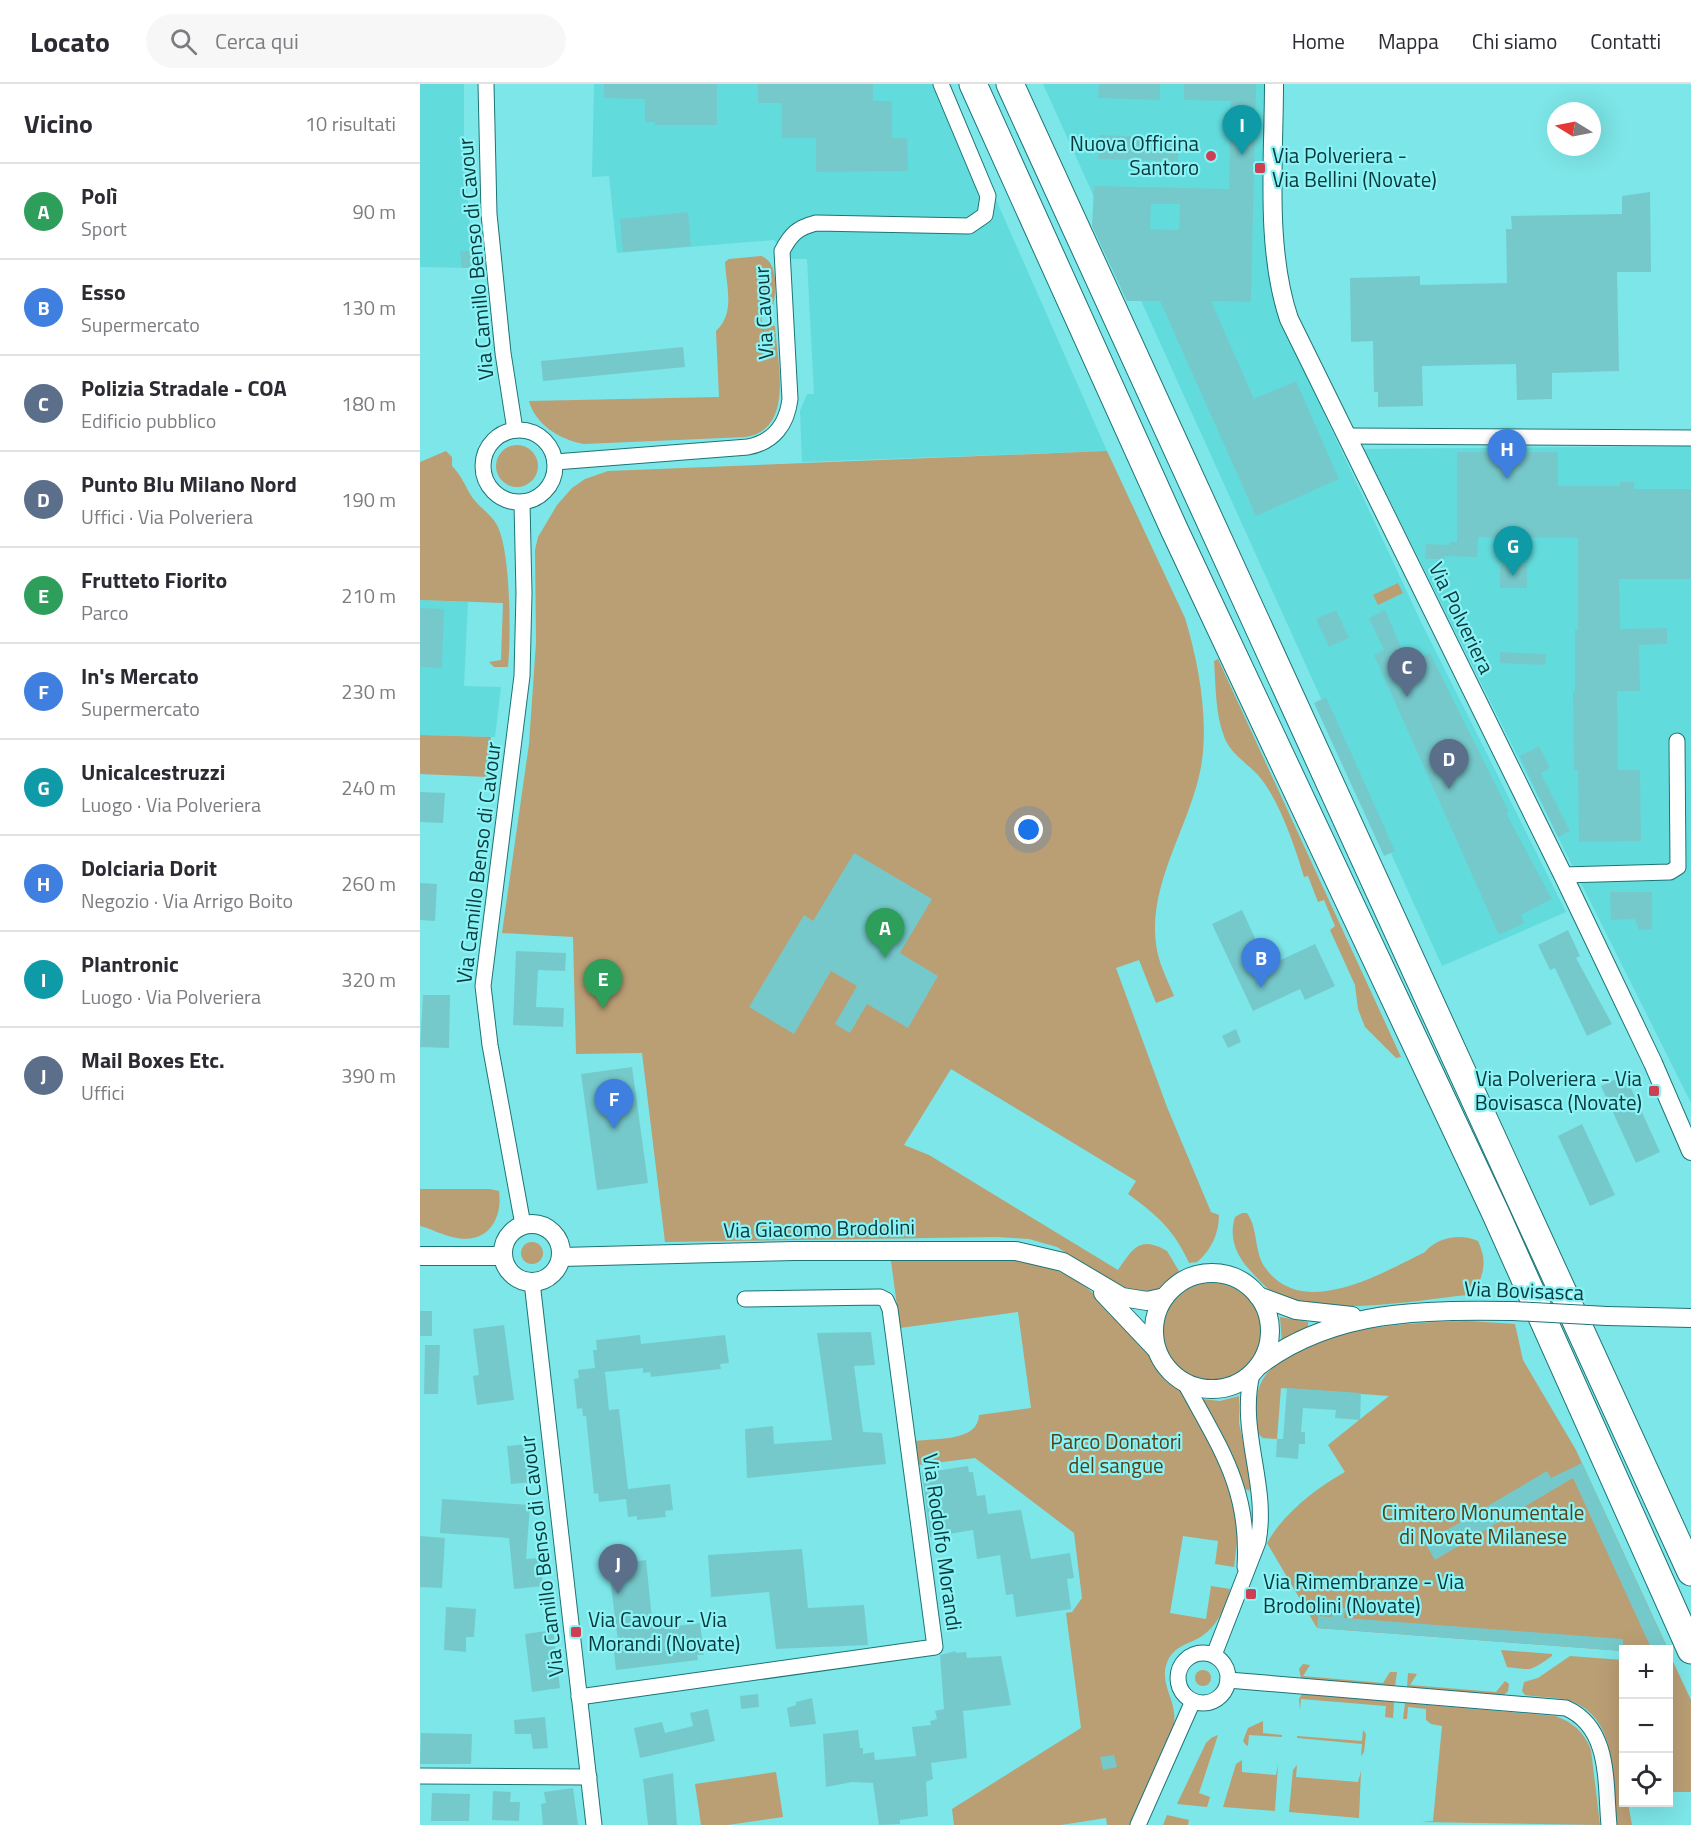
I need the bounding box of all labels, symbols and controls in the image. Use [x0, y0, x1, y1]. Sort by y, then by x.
search box [146, 14, 566, 68]
text: Locato [30, 20, 110, 63]
text: Cerca qui [215, 24, 299, 58]
icon: search [167, 25, 200, 58]
text: Home [1292, 25, 1345, 57]
text: Mappa [1378, 25, 1439, 57]
text: Chi siamo [1472, 25, 1557, 57]
text: Contatti [1590, 25, 1661, 57]
north arrow [1547, 102, 1601, 156]
text: Vicino [24, 104, 93, 143]
pin: I [1222, 106, 1262, 155]
text: 10 risultati [305, 108, 396, 139]
place label: Nuova Officina Santoro [1070, 127, 1199, 183]
street label: Via Camillo Benso di Cavour [448, 136, 502, 382]
place label: Via Polveriera - Via Bellini (Novate) [1272, 139, 1437, 195]
marker: Nuova Officina Santoro [1204, 149, 1218, 163]
marker: Via Polveriera - Via Bellini (Novate) [1253, 161, 1267, 175]
text: Polì [81, 179, 118, 213]
text: A [37, 196, 50, 227]
text: 90 m [352, 196, 396, 227]
text: Sport [81, 213, 127, 244]
street label: Via Cavour [745, 266, 781, 360]
text: Esso [81, 275, 126, 309]
text: B [37, 292, 50, 323]
text: 130 m [341, 292, 396, 323]
text: Supermercato [81, 309, 200, 340]
text: Polizia Stradale - COA [81, 371, 287, 405]
text: C [38, 388, 49, 419]
text: 180 m [341, 388, 396, 419]
text: Edificio pubblico [81, 405, 216, 436]
pin: H [1488, 430, 1526, 479]
text: Punto Blu Milano Nord [81, 467, 297, 501]
text: D [37, 484, 50, 515]
text: 190 m [341, 484, 396, 515]
text: Uffici · Via Polveriera [81, 501, 253, 532]
pin: G [1494, 526, 1532, 576]
street label: Via Polveriera [1421, 556, 1503, 679]
text: Frutteto Fiorito [81, 563, 227, 597]
text: E [38, 580, 49, 611]
text: 210 m [341, 580, 396, 611]
text: Parco [81, 597, 129, 628]
pin: C [1388, 648, 1426, 697]
text: In's Mercato [81, 659, 199, 693]
text: F [38, 676, 49, 707]
text: 230 m [341, 676, 396, 707]
text: Supermercato [81, 693, 200, 724]
street label: Via Camillo Benso di Cavour [447, 740, 509, 986]
pin: D [1430, 740, 1468, 789]
text: Unicalcestruzzi [81, 755, 225, 789]
text: G [37, 772, 50, 803]
text: 240 m [341, 772, 396, 803]
text: Luogo · Via Polveriera [81, 789, 261, 820]
your location [1014, 815, 1043, 844]
text: Dolciaria Dorit [81, 851, 217, 885]
text: H [37, 868, 50, 899]
text: 260 m [341, 868, 396, 899]
text: Negozio · Via Arrigo Boito [81, 885, 293, 916]
pin: A [866, 908, 904, 958]
pin: B [1242, 938, 1280, 988]
text: Plantronic [81, 947, 179, 981]
pin: E [584, 960, 622, 1009]
text: I [41, 964, 46, 995]
text: 320 m [341, 964, 396, 995]
text: Luogo · Via Polveriera [81, 981, 261, 1012]
text: Mail Boxes Etc. [81, 1043, 225, 1077]
text: J [40, 1060, 47, 1091]
text: 390 m [341, 1060, 396, 1091]
place label: Via Polveriera - Via Bovisasca (Novate) [1475, 1062, 1642, 1118]
text: Uffici [81, 1077, 125, 1108]
pin: F [594, 1080, 634, 1129]
marker: Via Polveriera - Via Bovisasca (Novate) [1647, 1084, 1661, 1098]
street label: Via Giacomo Brodolini [723, 1210, 915, 1246]
street label: Via Bovisasca [1463, 1272, 1585, 1308]
park label: Parco Donatori del sangue [1050, 1425, 1182, 1481]
street label: Via Camillo Benso di Cavour [510, 1433, 572, 1679]
street label: Via Rodolfo Morandi [915, 1451, 971, 1633]
park label: Cimitero Monumentale di Novate Milanese [1382, 1496, 1584, 1552]
pin: J [598, 1544, 638, 1594]
place label: Via Rimembranze - Via Brodolini (Novate) [1263, 1565, 1465, 1621]
marker: Via Rimembranze - Via Brodolini (Novate) [1244, 1587, 1258, 1601]
place label: Via Cavour - Via Morandi (Novate) [588, 1603, 740, 1659]
marker: Via Cavour - Via Morandi (Novate) [569, 1625, 583, 1639]
map controls [1619, 1645, 1673, 1807]
button: + [1619, 1645, 1673, 1699]
button: − [1619, 1699, 1673, 1753]
button: locate [1619, 1753, 1673, 1807]

